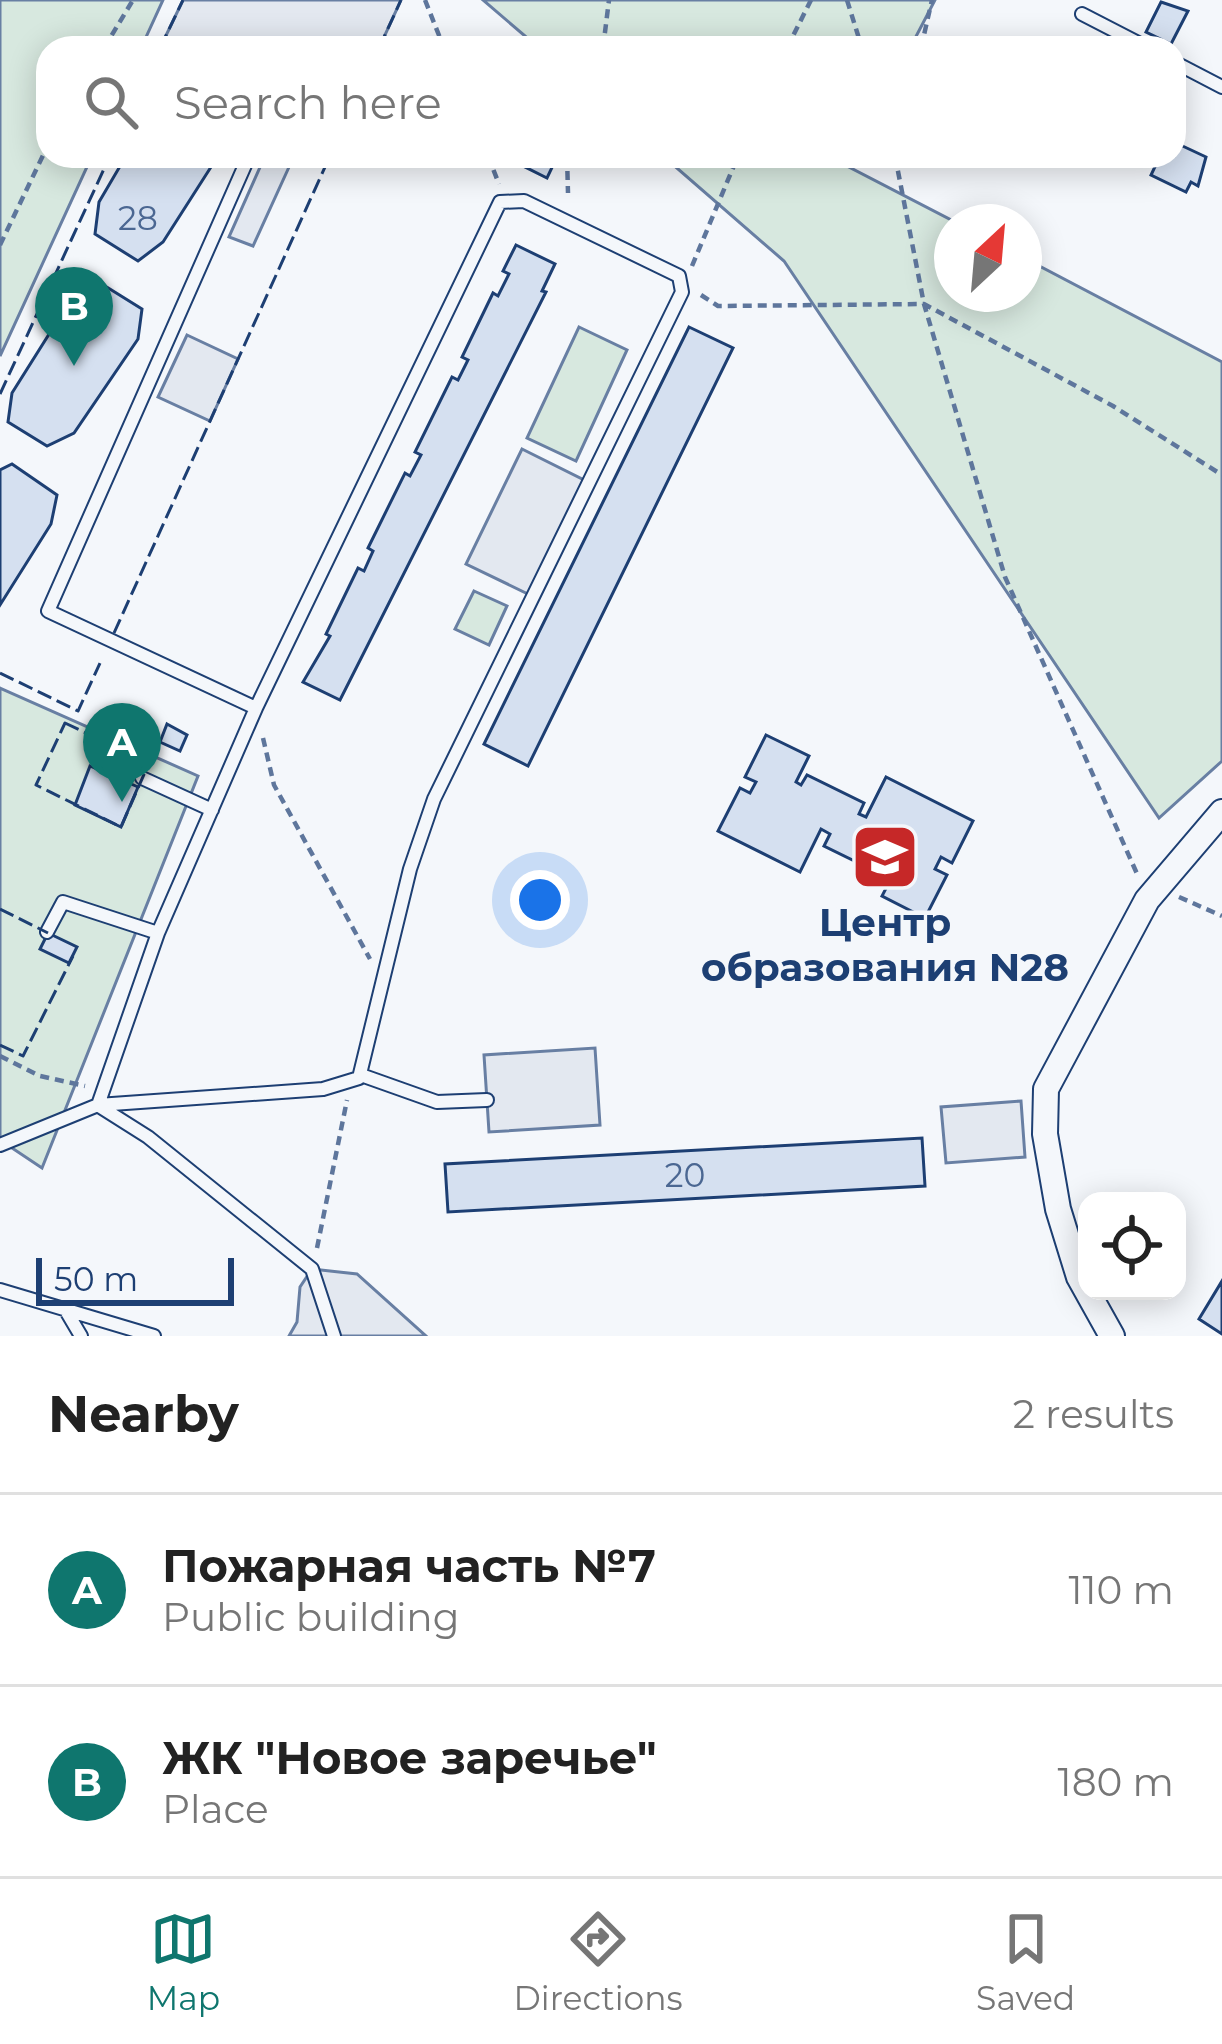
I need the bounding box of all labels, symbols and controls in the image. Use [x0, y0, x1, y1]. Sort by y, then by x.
search box [36, 36, 1186, 168]
icon: search [78, 69, 144, 135]
text: Search here [174, 75, 442, 130]
house number: 28 [118, 198, 158, 238]
north arrow [934, 204, 1042, 312]
pin: B [35, 267, 113, 366]
pin: A [83, 703, 161, 802]
school or university icon: Центр образования N28 [850, 822, 920, 892]
your location [510, 870, 570, 930]
place label: Центр образования N28 [701, 898, 1069, 991]
house number: 20 [665, 1155, 705, 1195]
map controls [1078, 1192, 1186, 1300]
button: locate [1078, 1192, 1186, 1300]
scale bar [36, 1252, 234, 1305]
text: 50 m [54, 1259, 138, 1299]
text: Nearby [48, 1383, 239, 1445]
text: 2 results [1013, 1390, 1174, 1438]
text: Пожарная часть №7 [162, 1538, 656, 1593]
text: A [72, 1566, 102, 1614]
text: 110 m [1068, 1566, 1174, 1614]
text: Public building [162, 1593, 459, 1641]
text: ЖК "Новое заречье" [162, 1730, 657, 1785]
text: B [72, 1758, 102, 1806]
text: 180 m [1058, 1758, 1174, 1806]
text: Place [162, 1785, 269, 1833]
tab: Map [147, 1906, 220, 2018]
tab: Directions [514, 1906, 683, 2018]
tab: Saved [976, 1906, 1075, 2018]

